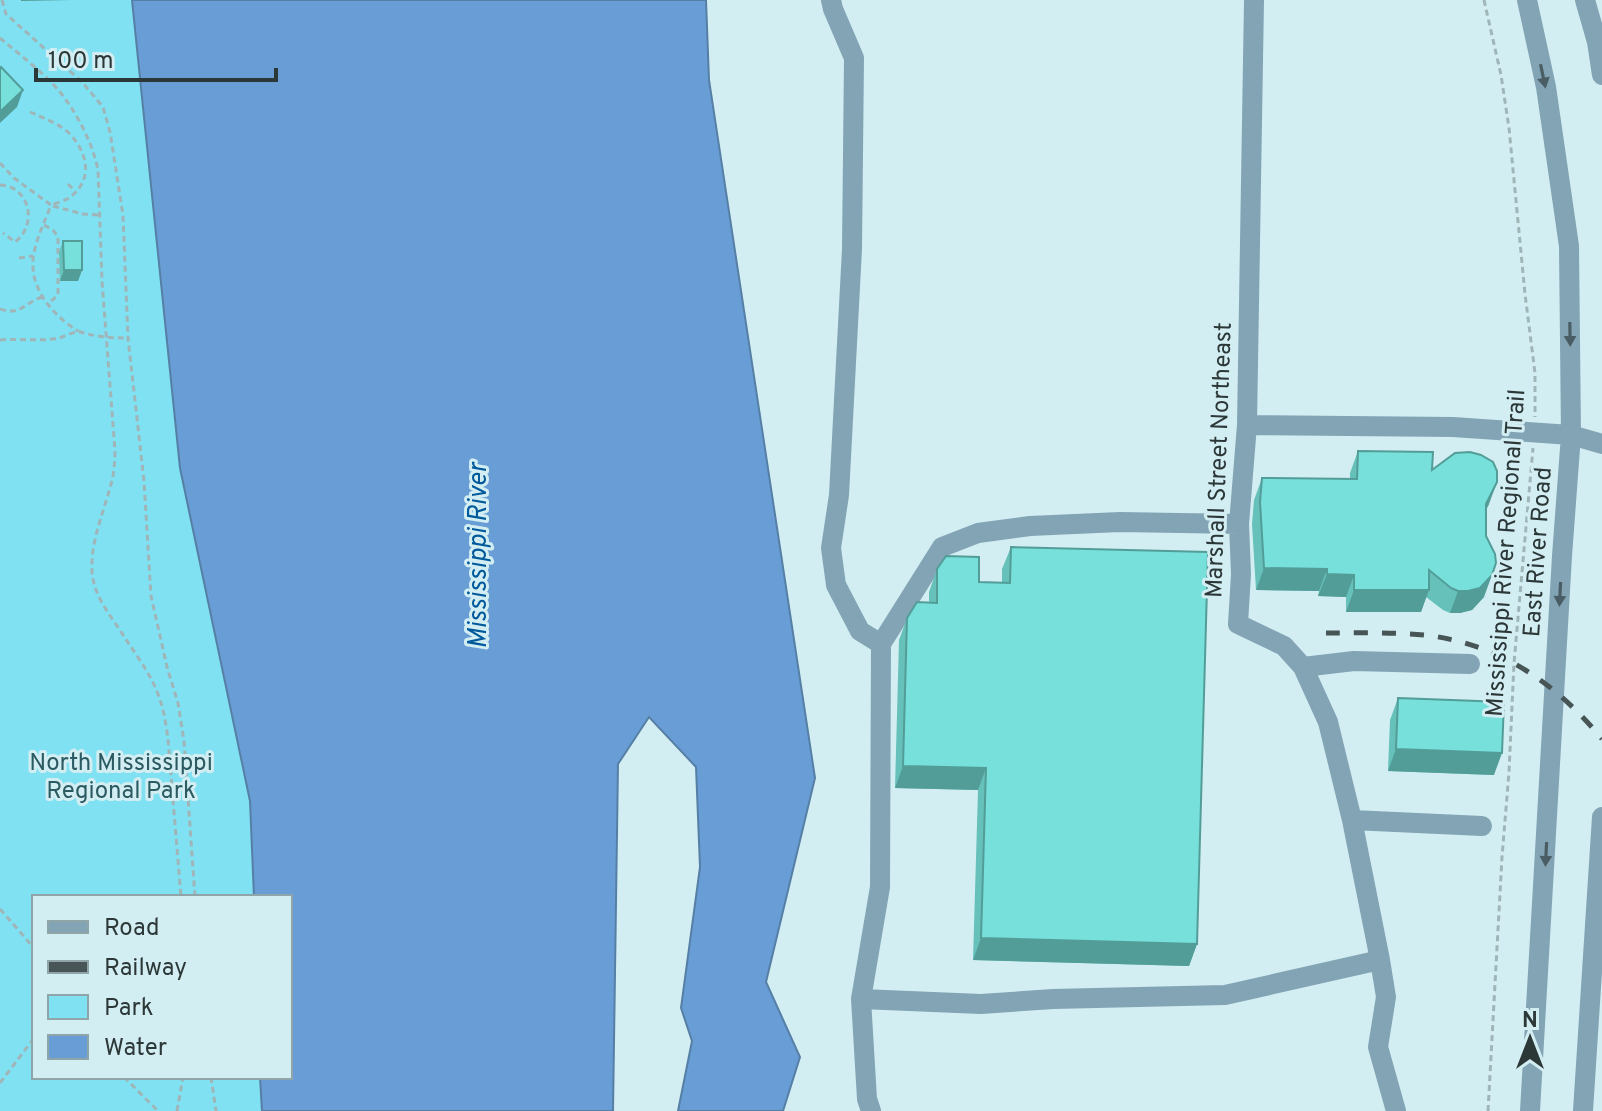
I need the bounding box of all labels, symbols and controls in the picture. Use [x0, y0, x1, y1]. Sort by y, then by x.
scale bar [36, 32, 276, 82]
text: 100 m [48, 47, 114, 77]
one-way arrow [1538, 64, 1550, 89]
street label: Marshall Street Northeast [1200, 322, 1240, 599]
one-way arrow [1564, 322, 1576, 347]
street label: Mississippi River Regional Trail [1481, 388, 1533, 718]
water label: Mississippi River [463, 461, 496, 649]
street label: East River Road [1518, 466, 1560, 638]
one-way arrow [1553, 582, 1566, 607]
park label: North Mississippi Regional Park [29, 749, 213, 807]
one-way arrow [1539, 842, 1552, 867]
legend [32, 895, 292, 1079]
text: Road [104, 914, 160, 944]
text: Railway [104, 954, 187, 984]
text: Park [104, 994, 154, 1024]
north arrow [1490, 999, 1570, 1079]
text: N [1522, 1008, 1538, 1035]
text: Water [104, 1034, 167, 1064]

